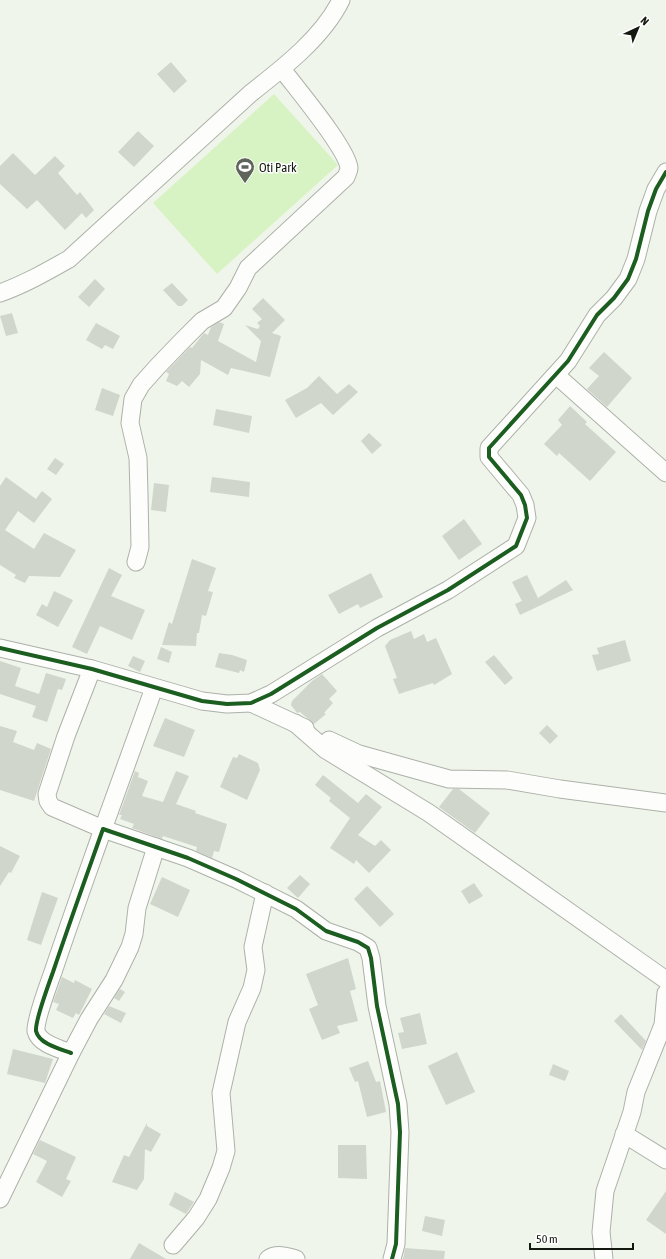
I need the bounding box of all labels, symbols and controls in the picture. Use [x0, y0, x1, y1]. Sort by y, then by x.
north arrow [618, 8, 658, 48]
text: N [638, 14, 651, 27]
sports icon: Oti Park [234, 156, 256, 184]
place label: Oti Park [259, 160, 297, 175]
scale bar [530, 1225, 633, 1251]
text: 50 m [536, 1232, 558, 1246]

